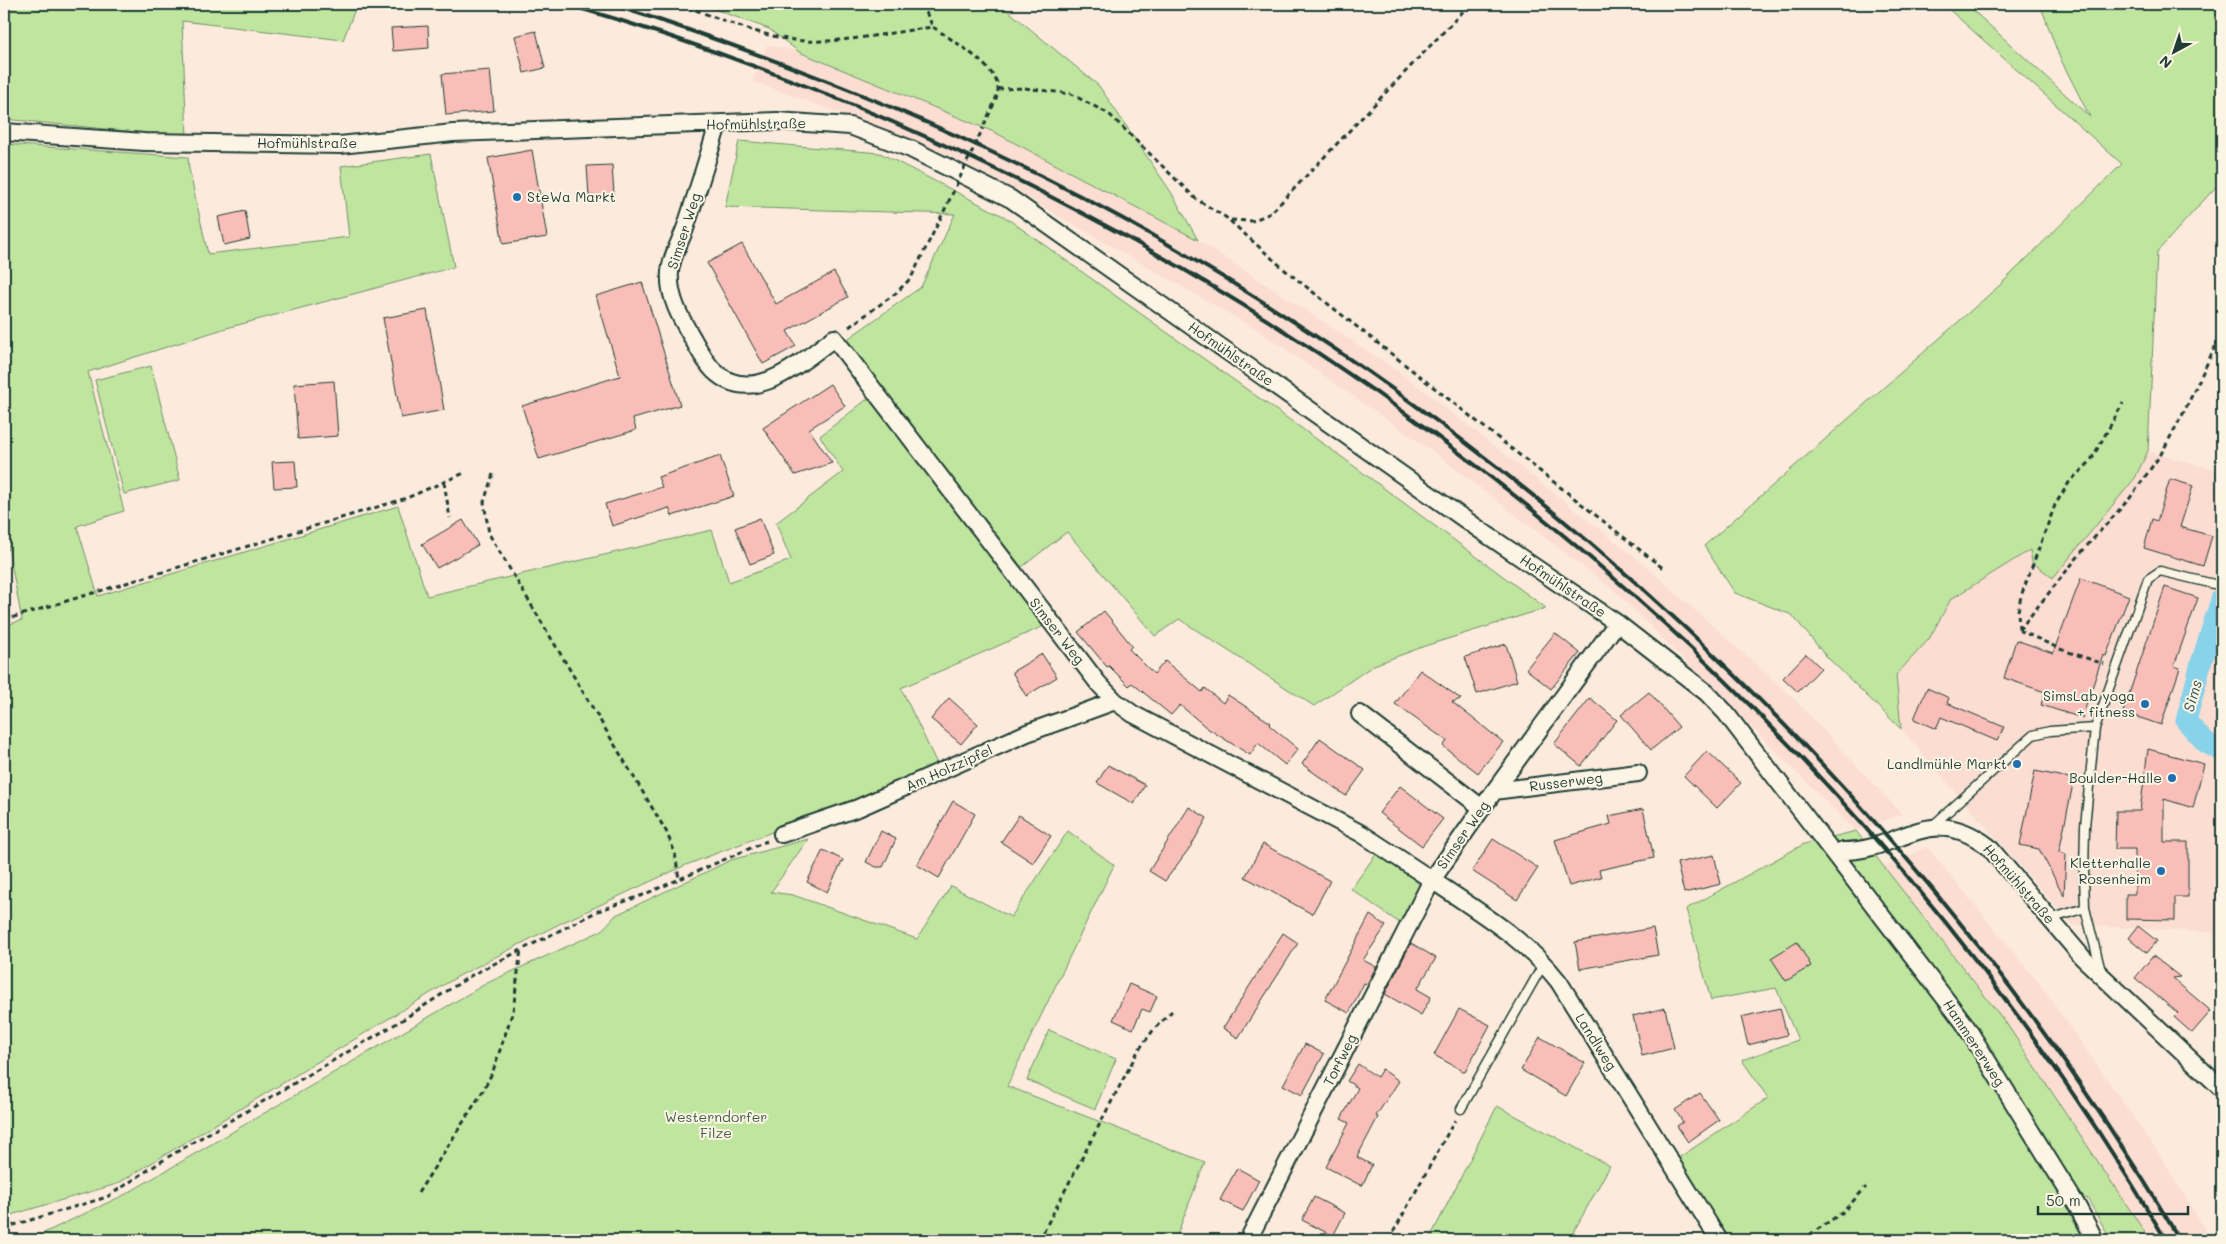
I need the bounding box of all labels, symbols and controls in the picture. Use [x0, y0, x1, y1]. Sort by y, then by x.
north arrow [2148, 28, 2198, 78]
text: N [2155, 52, 2176, 73]
street label: Hofmühlstraße [706, 113, 806, 134]
street label: Hofmühlstraße [257, 133, 357, 152]
place label: SteWa Markt [527, 187, 616, 206]
street label: Simser Weg [662, 190, 705, 272]
marker: SteWa Markt [511, 191, 523, 203]
street label: Hofmühlstraße [1185, 317, 1278, 390]
street label: Hofmühlstraße [1516, 550, 1610, 621]
street label: Simser Weg [1025, 594, 1089, 668]
water label: Sims [2178, 677, 2206, 714]
place label: SimsLab yoga + fitness [2043, 686, 2135, 721]
marker: SimsLab yoga + fitness [2139, 698, 2151, 710]
street label: Am Holzzipfel [902, 740, 995, 795]
place label: Landlmühle Markt [1887, 754, 2007, 773]
marker: Landlmühle Markt [2011, 758, 2023, 770]
street label: Russerweg [1528, 768, 1604, 795]
place label: Boulder-Halle [2069, 768, 2162, 787]
marker: Boulder-Halle [2166, 772, 2178, 784]
street label: Simser Weg [1432, 797, 1493, 873]
street label: Hofmühlstraße [1979, 840, 2059, 928]
place label: Kletterhalle Rosenheim [2070, 853, 2151, 888]
marker: Kletterhalle Rosenheim [2155, 865, 2167, 877]
street label: Hammererweg [1939, 996, 2010, 1090]
street label: Landlweg [1571, 1010, 1621, 1074]
street label: Torfweg [1318, 1030, 1361, 1089]
park label: Westerndorfer Filze [665, 1107, 767, 1142]
scale bar [2038, 1184, 2188, 1216]
text: 50 m [2046, 1190, 2081, 1210]

